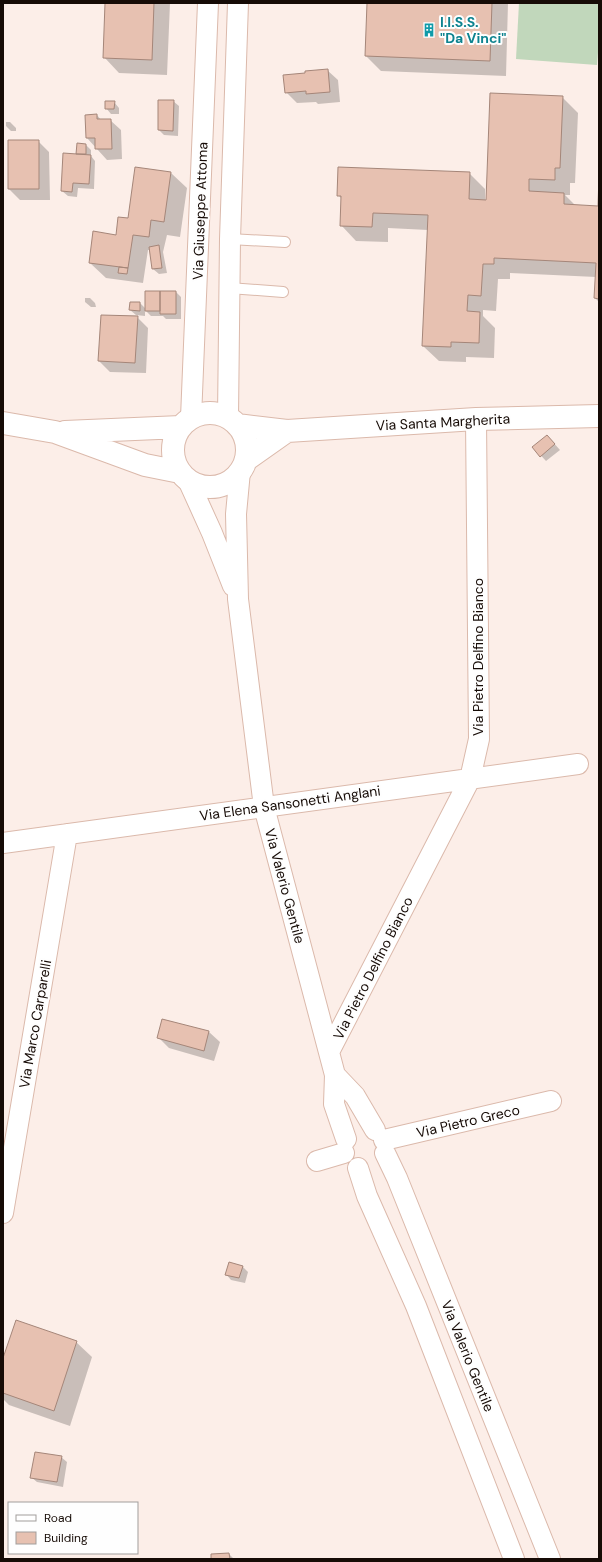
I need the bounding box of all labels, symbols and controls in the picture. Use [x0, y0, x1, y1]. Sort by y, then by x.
place label: I.I.S.S. "Da Vinci" [440, 13, 506, 47]
building icon: I.I.S.S. "Da Vinci" [421, 22, 437, 38]
street label: Via Giuseppe Attoma [189, 142, 211, 280]
street label: Via Santa Margherita [375, 409, 511, 435]
street label: Via Pietro Delfino Bianco [469, 578, 487, 736]
street label: Via Elena Sansonetti Anglani [198, 781, 382, 825]
street label: Via Valerio Gentile [261, 826, 309, 946]
street label: Via Pietro Delfino Bianco [329, 893, 417, 1043]
street label: Via Marco Carparelli [15, 958, 55, 1090]
street label: Via Pietro Greco [415, 1100, 521, 1142]
street label: Via Valerio Gentile [437, 1298, 499, 1414]
legend [8, 1502, 138, 1554]
text: Road [44, 1510, 72, 1526]
text: Building [44, 1530, 88, 1546]

